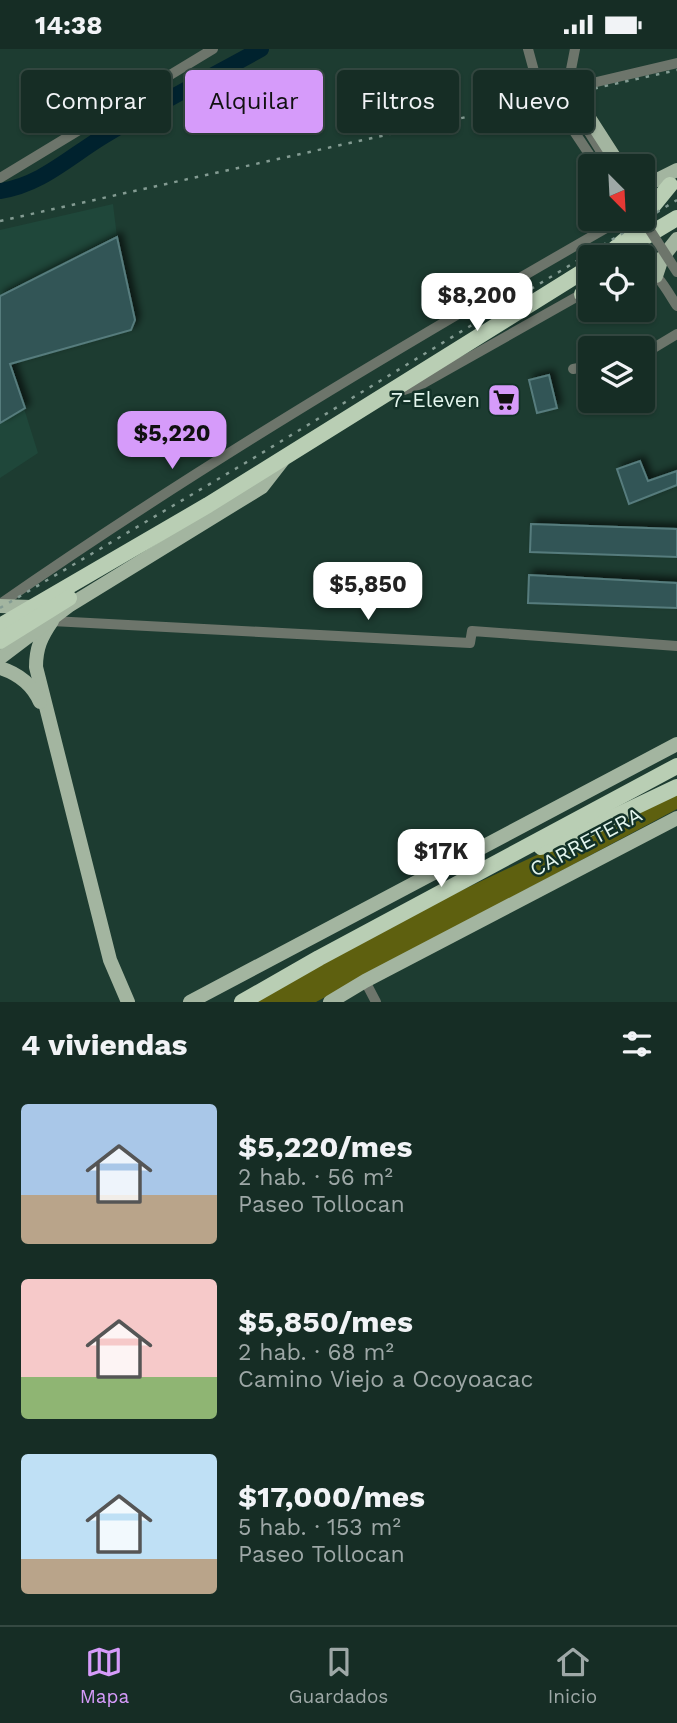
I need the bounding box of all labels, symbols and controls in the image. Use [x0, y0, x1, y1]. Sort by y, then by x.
text: 14:38 [35, 10, 103, 40]
chip: Comprar [21, 70, 171, 133]
chip: Alquilar [185, 70, 323, 133]
chip: Filtros [337, 70, 459, 133]
chip: Nuevo [473, 70, 594, 133]
north arrow [578, 154, 654, 231]
map controls [578, 154, 655, 413]
button: locate [578, 245, 655, 322]
pin: $8,200 [420, 273, 534, 333]
text: $8,200 [437, 282, 517, 309]
button: layers [578, 336, 655, 413]
supermarket icon: 7-Eleven [485, 381, 523, 419]
place label: 7-Eleven [391, 387, 480, 412]
pin: $5,220 [115, 411, 229, 471]
text: $5,220 [133, 420, 211, 447]
pin: $5,850 [311, 563, 425, 622]
text: $5,850 [329, 571, 407, 598]
street label: CARRETERA [525, 801, 646, 882]
pin: $17K [400, 829, 482, 889]
text: $17K [414, 838, 468, 865]
icon: filters [618, 1025, 656, 1063]
text: 4 viviendas [21, 1027, 188, 1062]
text: $5,220/mes [238, 1129, 412, 1164]
icon: home [77, 1132, 161, 1216]
text: 2 hab. · 56 m² [238, 1164, 393, 1191]
text: Paseo Tollocan [238, 1191, 405, 1218]
text: $5,850/mes [238, 1304, 413, 1339]
icon: home [77, 1307, 161, 1391]
text: 2 hab. · 68 m² [238, 1339, 394, 1366]
text: Camino Viejo a Ocoyoacac [238, 1366, 533, 1393]
text: $17,000/mes [238, 1479, 425, 1514]
icon: home [77, 1482, 161, 1566]
text: 5 hab. · 153 m² [238, 1514, 401, 1541]
text: Paseo Tollocan [238, 1541, 405, 1568]
tab: Mapa [80, 1643, 129, 1708]
tab: Guardados [289, 1643, 388, 1708]
tab: Inicio [548, 1643, 597, 1708]

